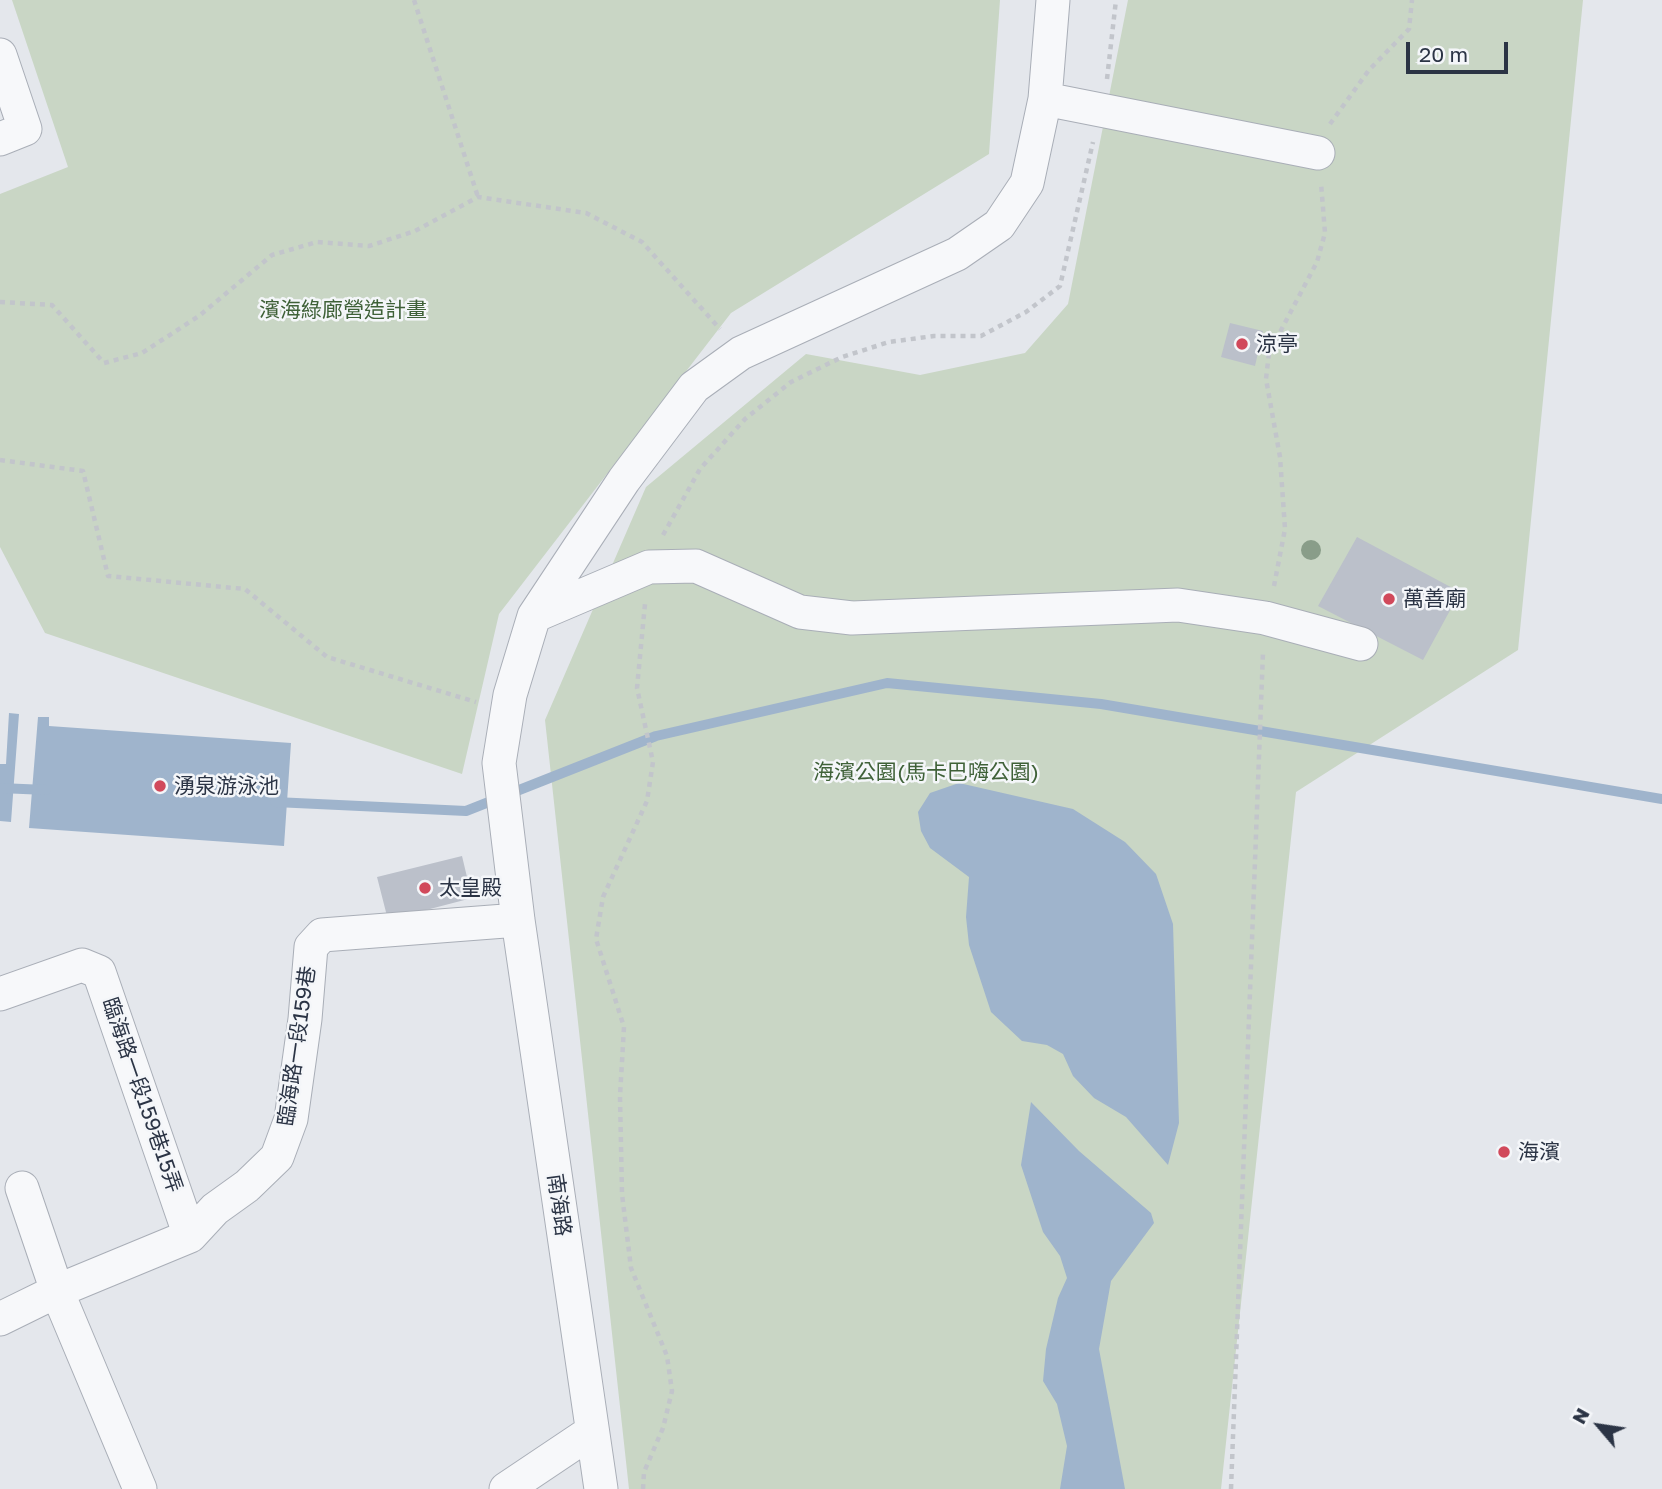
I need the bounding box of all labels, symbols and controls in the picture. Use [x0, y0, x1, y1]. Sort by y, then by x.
scale bar [1410, 28, 1512, 72]
text: 20 m [1419, 41, 1468, 67]
park label: 濱海綠廊營造計畫 [259, 297, 427, 323]
place label: 涼亭 [1256, 331, 1298, 357]
marker: 涼亭 [1234, 336, 1250, 352]
place label: 萬善廟 [1403, 586, 1466, 612]
marker: 萬善廟 [1381, 591, 1397, 607]
park label: 海濱公園(馬卡巴嗨公園) [813, 759, 1039, 785]
place label: 湧泉游泳池 [174, 773, 279, 799]
marker: 湧泉游泳池 [152, 778, 168, 794]
place label: 太皇殿 [439, 875, 502, 901]
marker: 太皇殿 [417, 880, 433, 896]
street label: 臨海路一段159巷 [273, 964, 321, 1128]
street label: 臨海路一段159巷15弄 [97, 994, 187, 1196]
place label: 海濱 [1518, 1139, 1560, 1165]
marker: 海濱 [1496, 1144, 1512, 1160]
street label: 南海路 [542, 1172, 576, 1238]
north arrow [1564, 1391, 1634, 1461]
text: N [1567, 1404, 1594, 1427]

